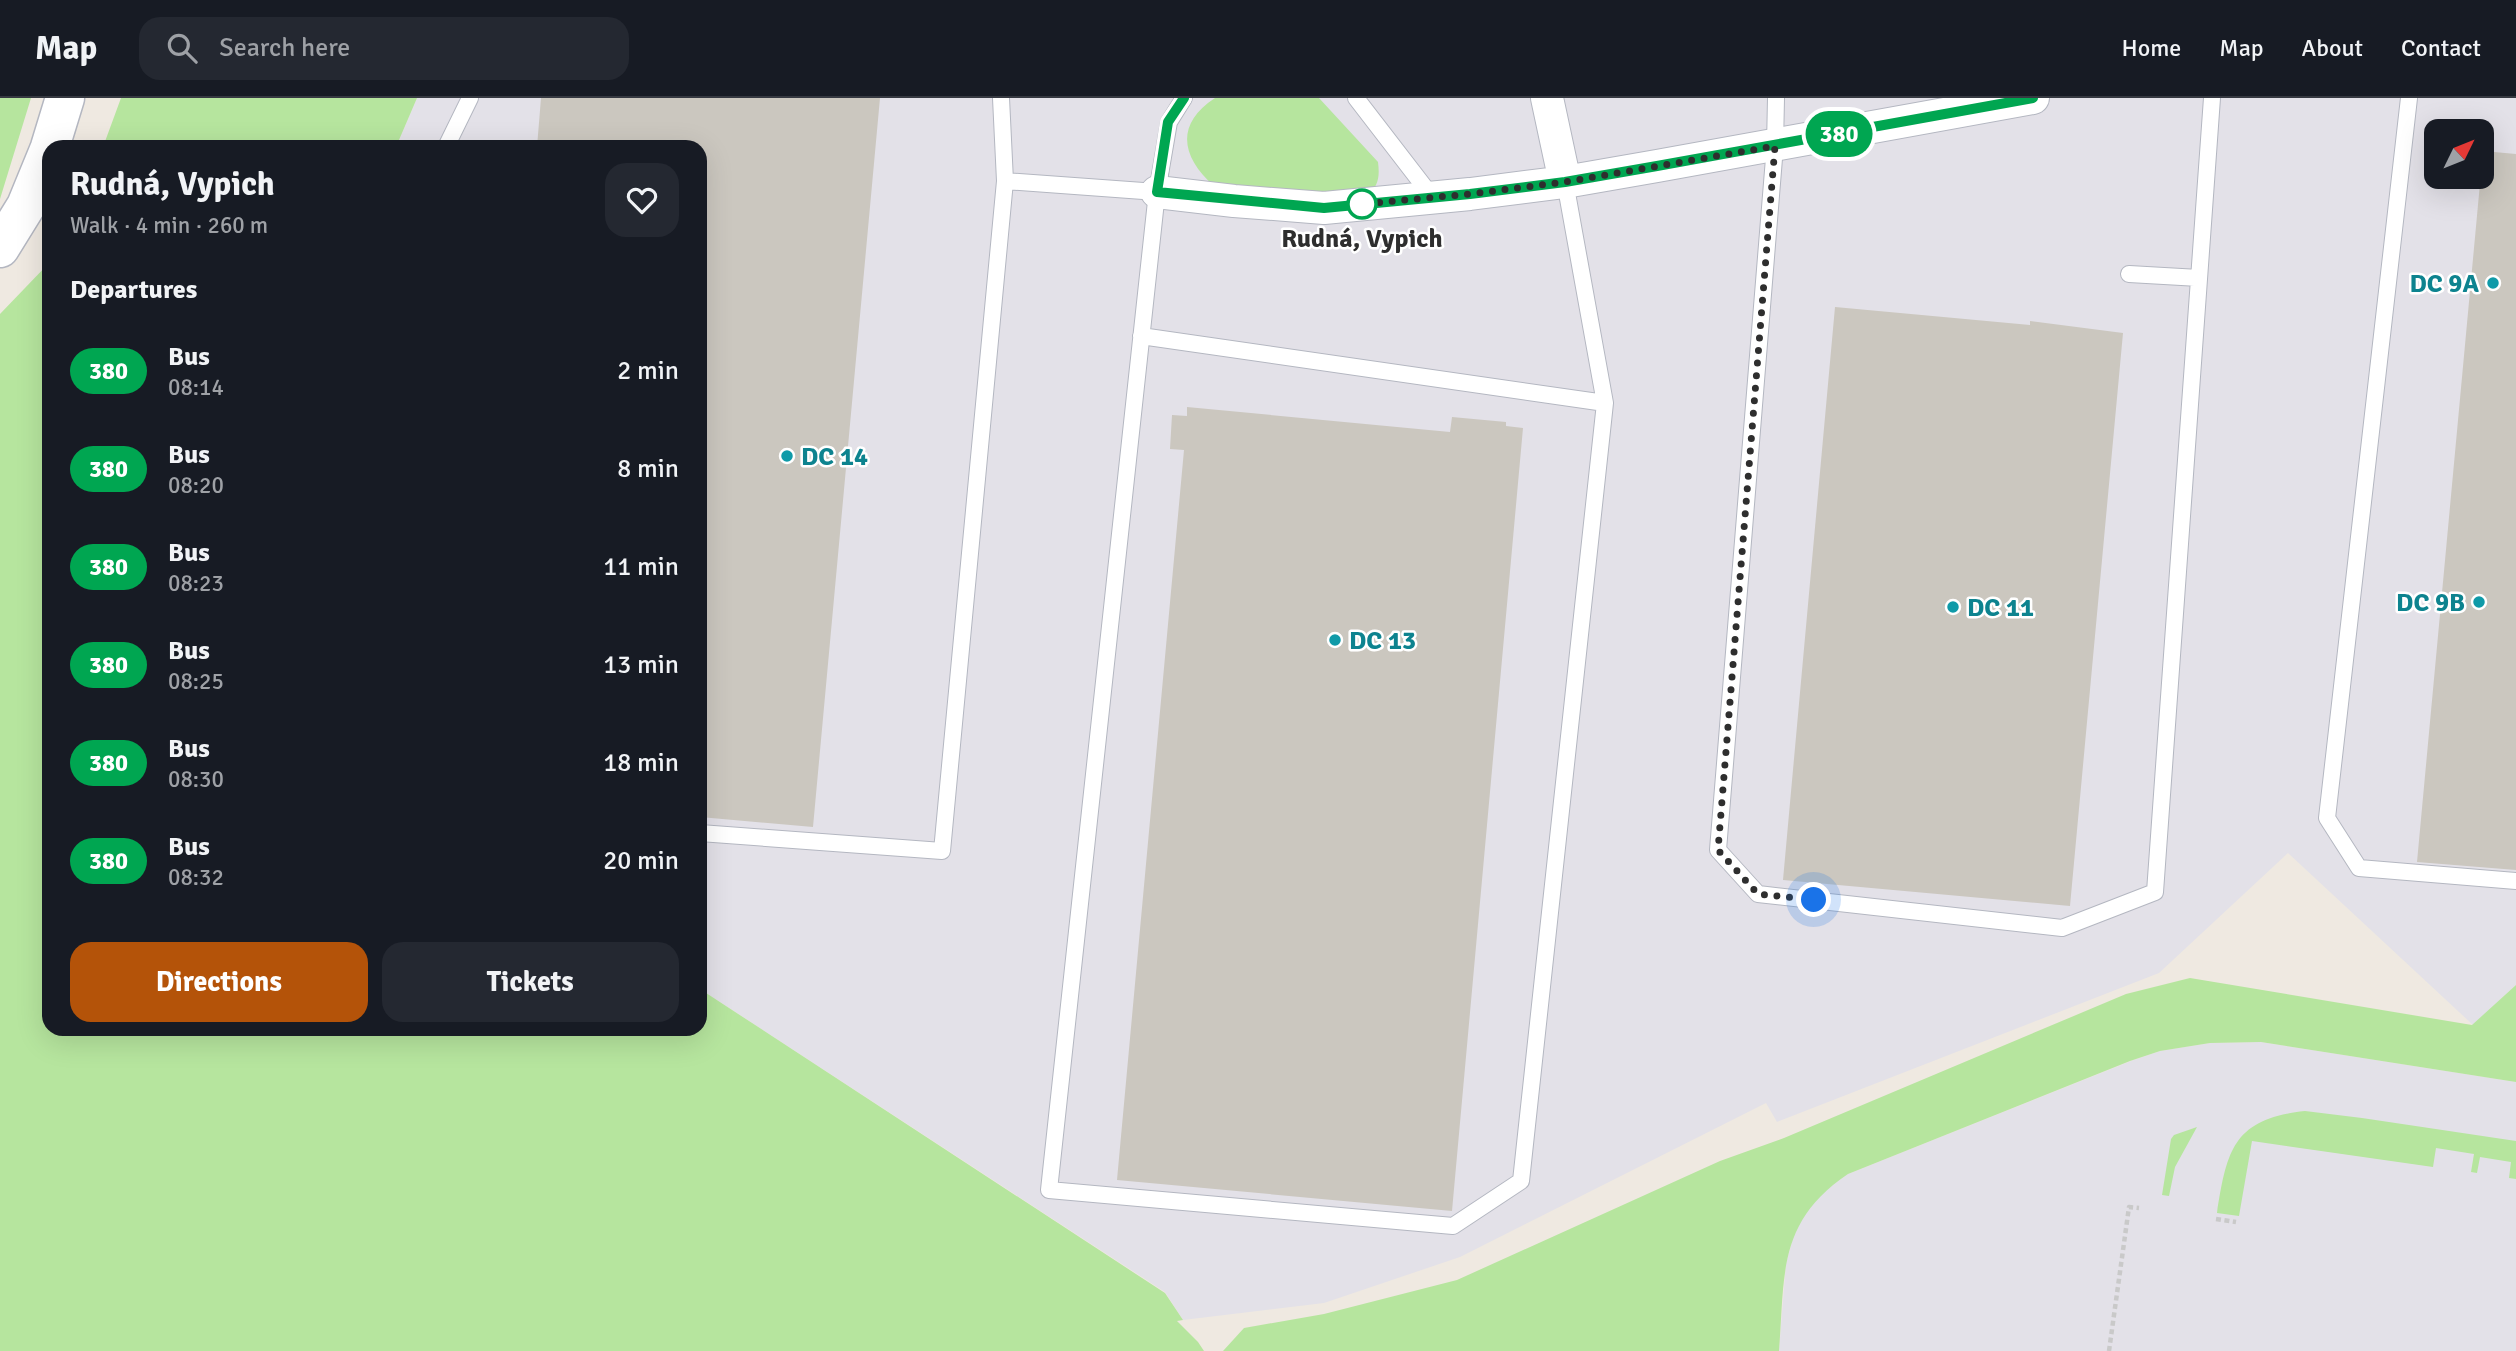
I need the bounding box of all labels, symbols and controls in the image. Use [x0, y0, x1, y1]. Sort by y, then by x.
search box [139, 17, 629, 80]
text: Map [35, 28, 97, 69]
icon: search [163, 29, 201, 67]
text: Search here [219, 32, 350, 64]
text: Home [2121, 33, 2181, 63]
text: Map [2219, 33, 2264, 63]
text: About [2302, 33, 2363, 63]
text: Contact [2401, 33, 2481, 63]
line badge: 380 [1799, 111, 1879, 157]
text: 380 [1820, 119, 1858, 149]
north arrow [2424, 119, 2494, 189]
map controls [2424, 119, 2494, 189]
button: heart [605, 163, 679, 237]
text: Rudná, Vypich [70, 164, 275, 205]
marker: Rudná, Vypich [1347, 189, 1377, 219]
text: Walk · 4 min · 260 m [70, 211, 268, 240]
place label: Rudná, Vypich [1281, 223, 1443, 255]
place label: DC 9A [2409, 268, 2479, 300]
text: Departures [70, 274, 197, 306]
marker: DC 9A [2485, 275, 2501, 291]
text: Bus [168, 341, 210, 373]
text: 2 min [617, 355, 679, 387]
text: 380 [89, 356, 128, 386]
text: 08:14 [168, 373, 224, 402]
text: Bus [168, 439, 210, 471]
place label: DC 14 [801, 441, 868, 473]
marker: DC 14 [779, 448, 795, 464]
text: 8 min [617, 453, 679, 485]
text: 380 [89, 454, 128, 484]
text: 08:20 [168, 471, 224, 500]
text: Bus [168, 537, 210, 569]
text: 11 min [603, 551, 679, 583]
text: 380 [89, 552, 128, 582]
text: 08:23 [168, 569, 224, 598]
place label: DC 9B [2396, 587, 2465, 619]
place label: DC 11 [1967, 592, 2034, 624]
marker: DC 9B [2471, 594, 2487, 610]
marker: DC 11 [1945, 599, 1961, 615]
place label: DC 13 [1349, 625, 1416, 657]
marker: DC 13 [1327, 632, 1343, 648]
text: Bus [168, 635, 210, 667]
text: 13 min [603, 649, 679, 681]
text: 380 [89, 650, 128, 680]
text: 08:25 [168, 667, 224, 696]
text: Bus [168, 733, 210, 765]
text: 18 min [603, 747, 679, 779]
text: 380 [89, 748, 128, 778]
text: 08:30 [168, 765, 224, 794]
text: Bus [168, 831, 210, 863]
text: 20 min [603, 845, 679, 877]
text: 380 [89, 846, 128, 876]
text: 08:32 [168, 863, 224, 892]
your location [1796, 882, 1831, 917]
button: Directions [70, 942, 368, 1022]
button: Tickets [382, 942, 679, 1022]

